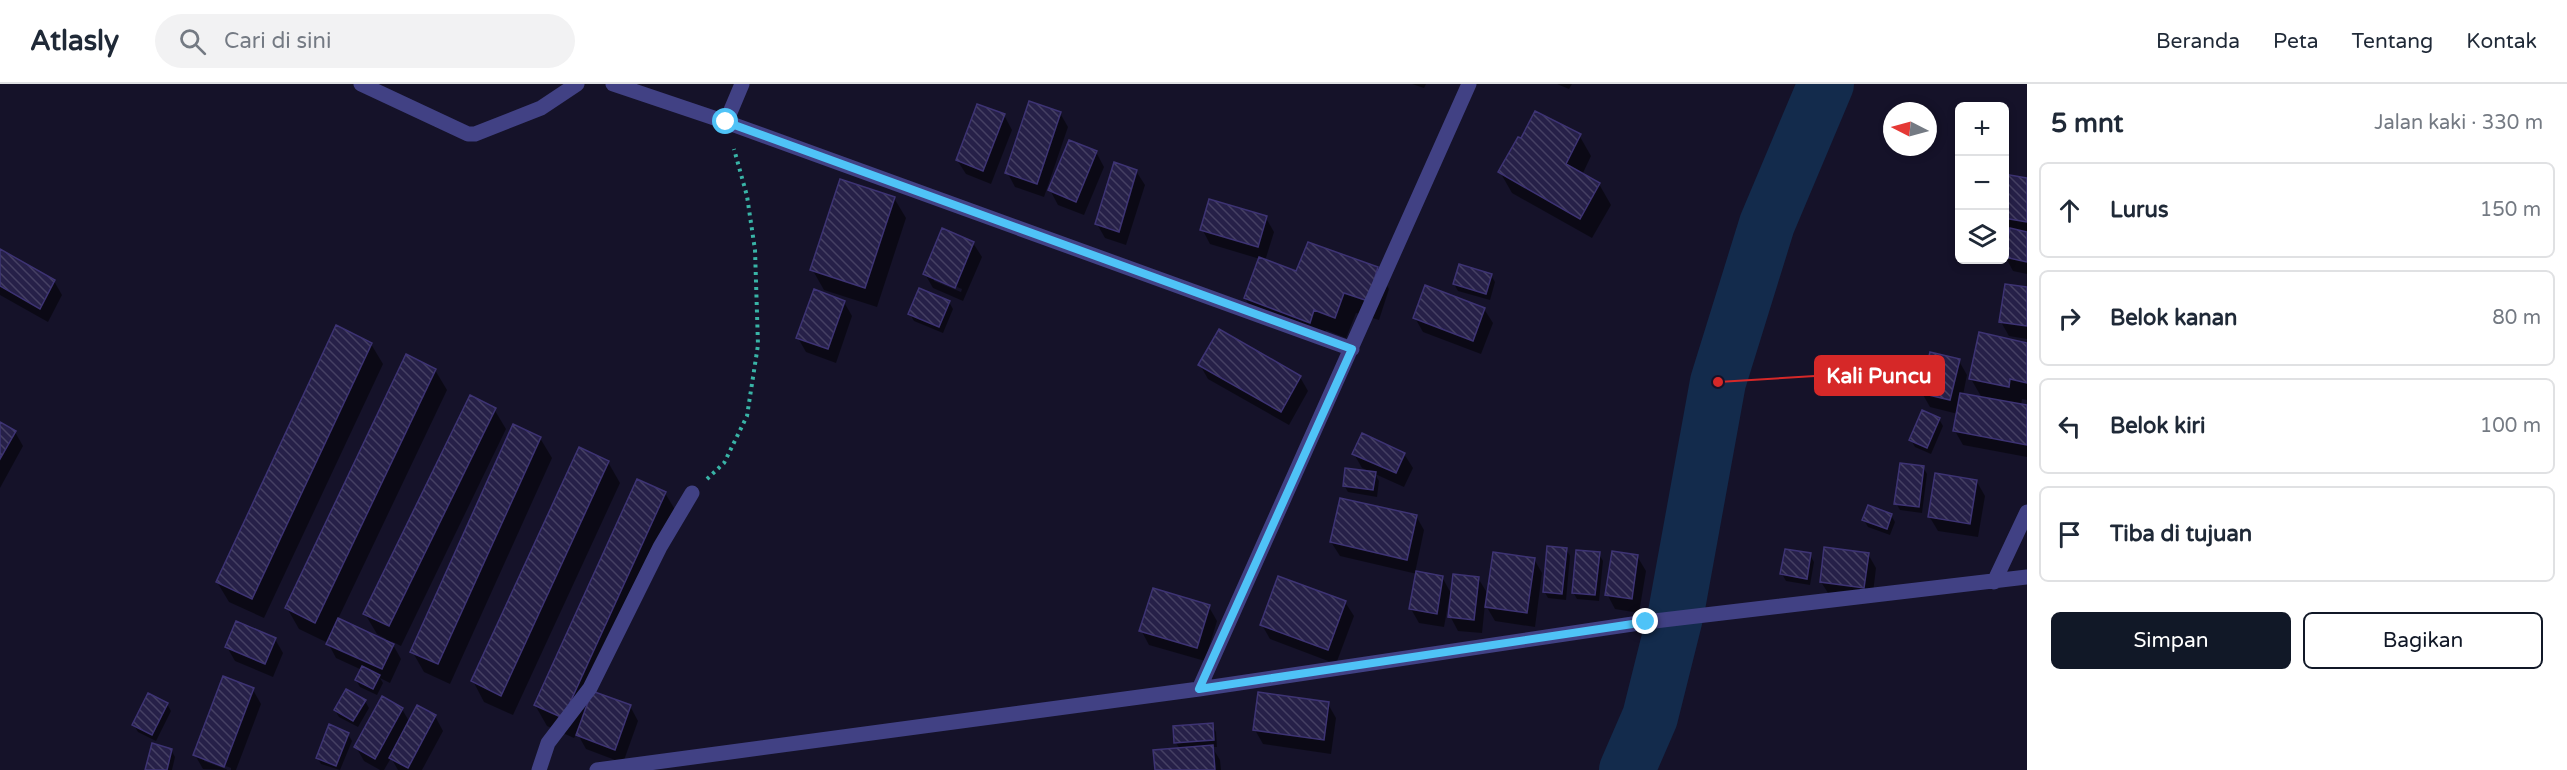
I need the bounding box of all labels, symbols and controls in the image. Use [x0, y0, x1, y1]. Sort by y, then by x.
search box [155, 14, 575, 68]
text: Atlasly [30, 24, 119, 58]
icon: search [176, 25, 209, 58]
text: Cari di sini [224, 28, 331, 54]
text: Beranda [2156, 29, 2240, 54]
text: Peta [2273, 29, 2319, 54]
text: Tentang [2352, 29, 2433, 54]
text: Kontak [2466, 29, 2537, 54]
north arrow [1883, 102, 1937, 156]
map controls [1955, 102, 2009, 264]
button: + [1955, 102, 2009, 156]
route start [712, 108, 738, 134]
text: 5 mnt [2051, 108, 2123, 139]
text: Jalan kaki · 330 m [2374, 111, 2543, 135]
button: − [1955, 156, 2009, 210]
icon: ahead [2053, 194, 2086, 227]
text: Lurus [2110, 197, 2168, 223]
text: 150 m [2480, 198, 2541, 222]
button: layers [1955, 210, 2009, 264]
icon: right [2053, 302, 2086, 335]
text: Belok kanan [2110, 305, 2237, 331]
text: 80 m [2492, 306, 2541, 330]
callout: Kali Puncu [1815, 356, 1944, 395]
text: Kali Puncu [1826, 364, 1932, 389]
icon: left [2053, 410, 2086, 443]
text: Belok kiri [2110, 413, 2206, 439]
text: 100 m [2480, 414, 2541, 438]
icon: arrive [2053, 518, 2086, 551]
text: Tiba di tujuan [2110, 521, 2252, 547]
route end [1632, 608, 1658, 634]
button: Simpan [2051, 612, 2291, 669]
button: Bagikan [2303, 612, 2543, 669]

